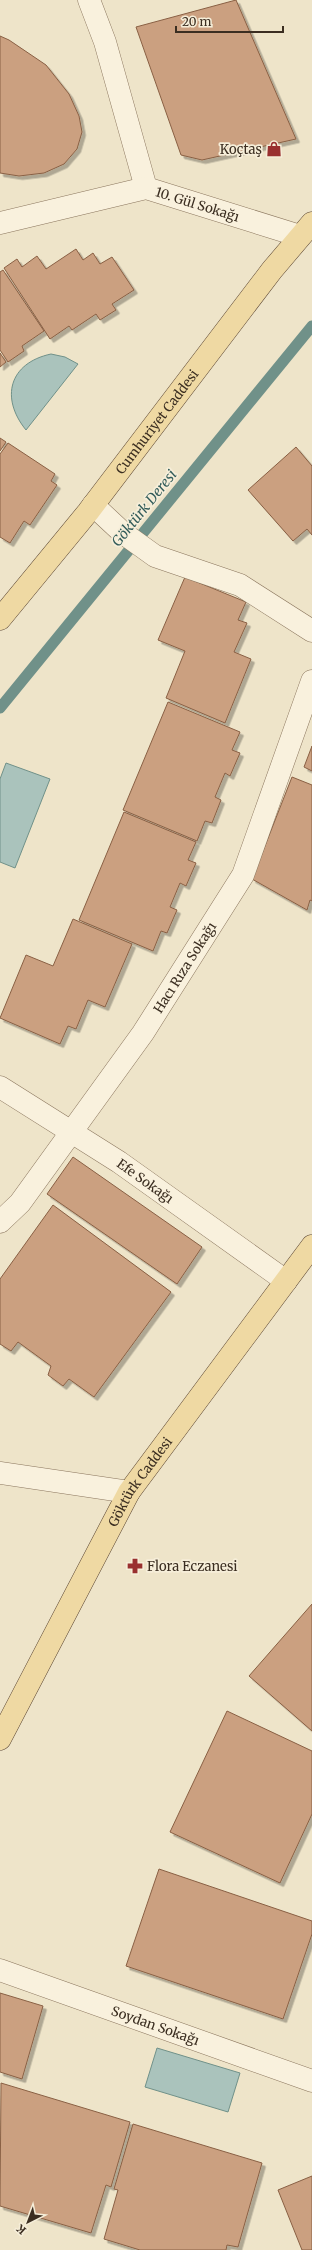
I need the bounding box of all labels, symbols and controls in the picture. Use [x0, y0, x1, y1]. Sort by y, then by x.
scale bar [176, 8, 283, 34]
text: 20 m [182, 14, 211, 29]
shop icon: Koçtaş [265, 140, 283, 158]
place label: Koçtaş [220, 141, 262, 158]
street label: 10. Gül Sokağı [153, 183, 241, 226]
street label: Cumhuriyet Caddesi [112, 366, 202, 478]
water label: Göktürk Deresi [108, 466, 180, 550]
street label: Hacı Rıza Sokağı [150, 919, 220, 1016]
street label: Efe Sokağı [113, 1155, 177, 1207]
street label: Göktürk Caddesi [104, 1434, 176, 1530]
pharmacy icon: Flora Eczanesi [126, 1557, 144, 1575]
place label: Flora Eczanesi [147, 1558, 237, 1575]
street label: Soydan Sokağı [109, 2002, 202, 2049]
north arrow [8, 2202, 48, 2242]
text: K [13, 2221, 29, 2237]

